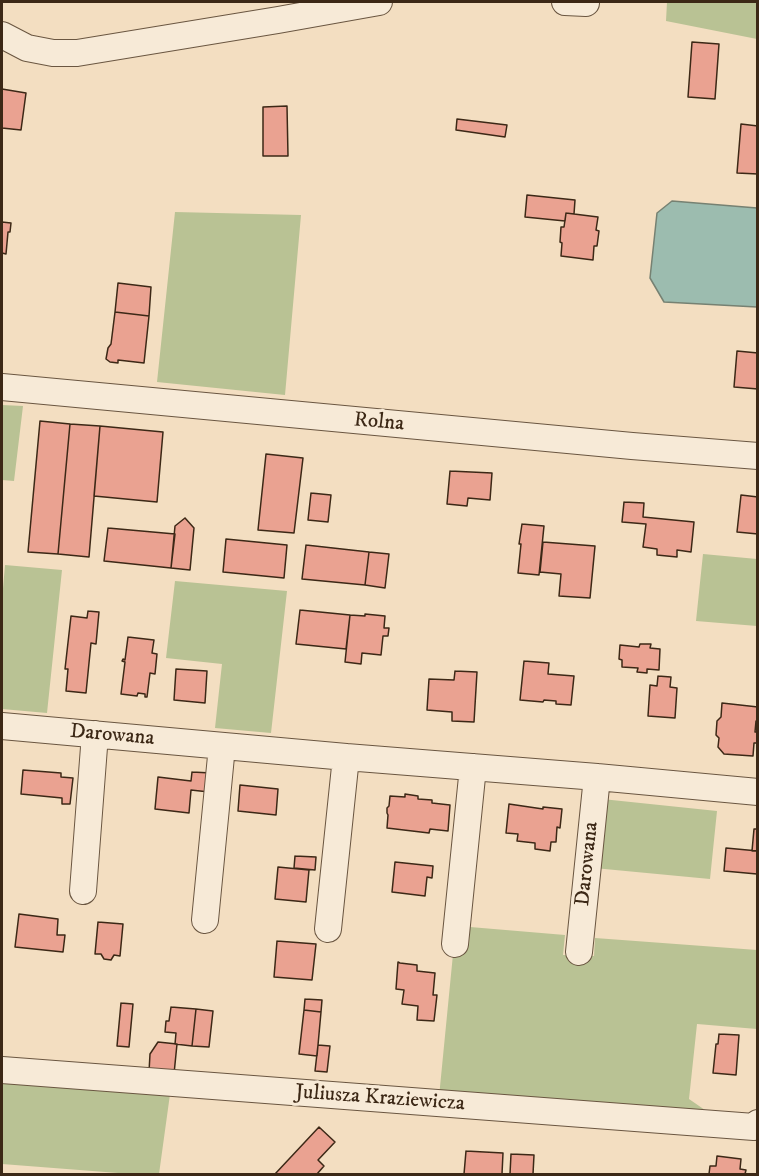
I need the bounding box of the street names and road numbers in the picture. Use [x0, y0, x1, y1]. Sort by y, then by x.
street label: Rolna [353, 408, 405, 438]
street label: Darowana [69, 720, 155, 752]
street label: Darowana [571, 821, 605, 907]
street label: Juliusza Kraziewicza [294, 1081, 466, 1117]

